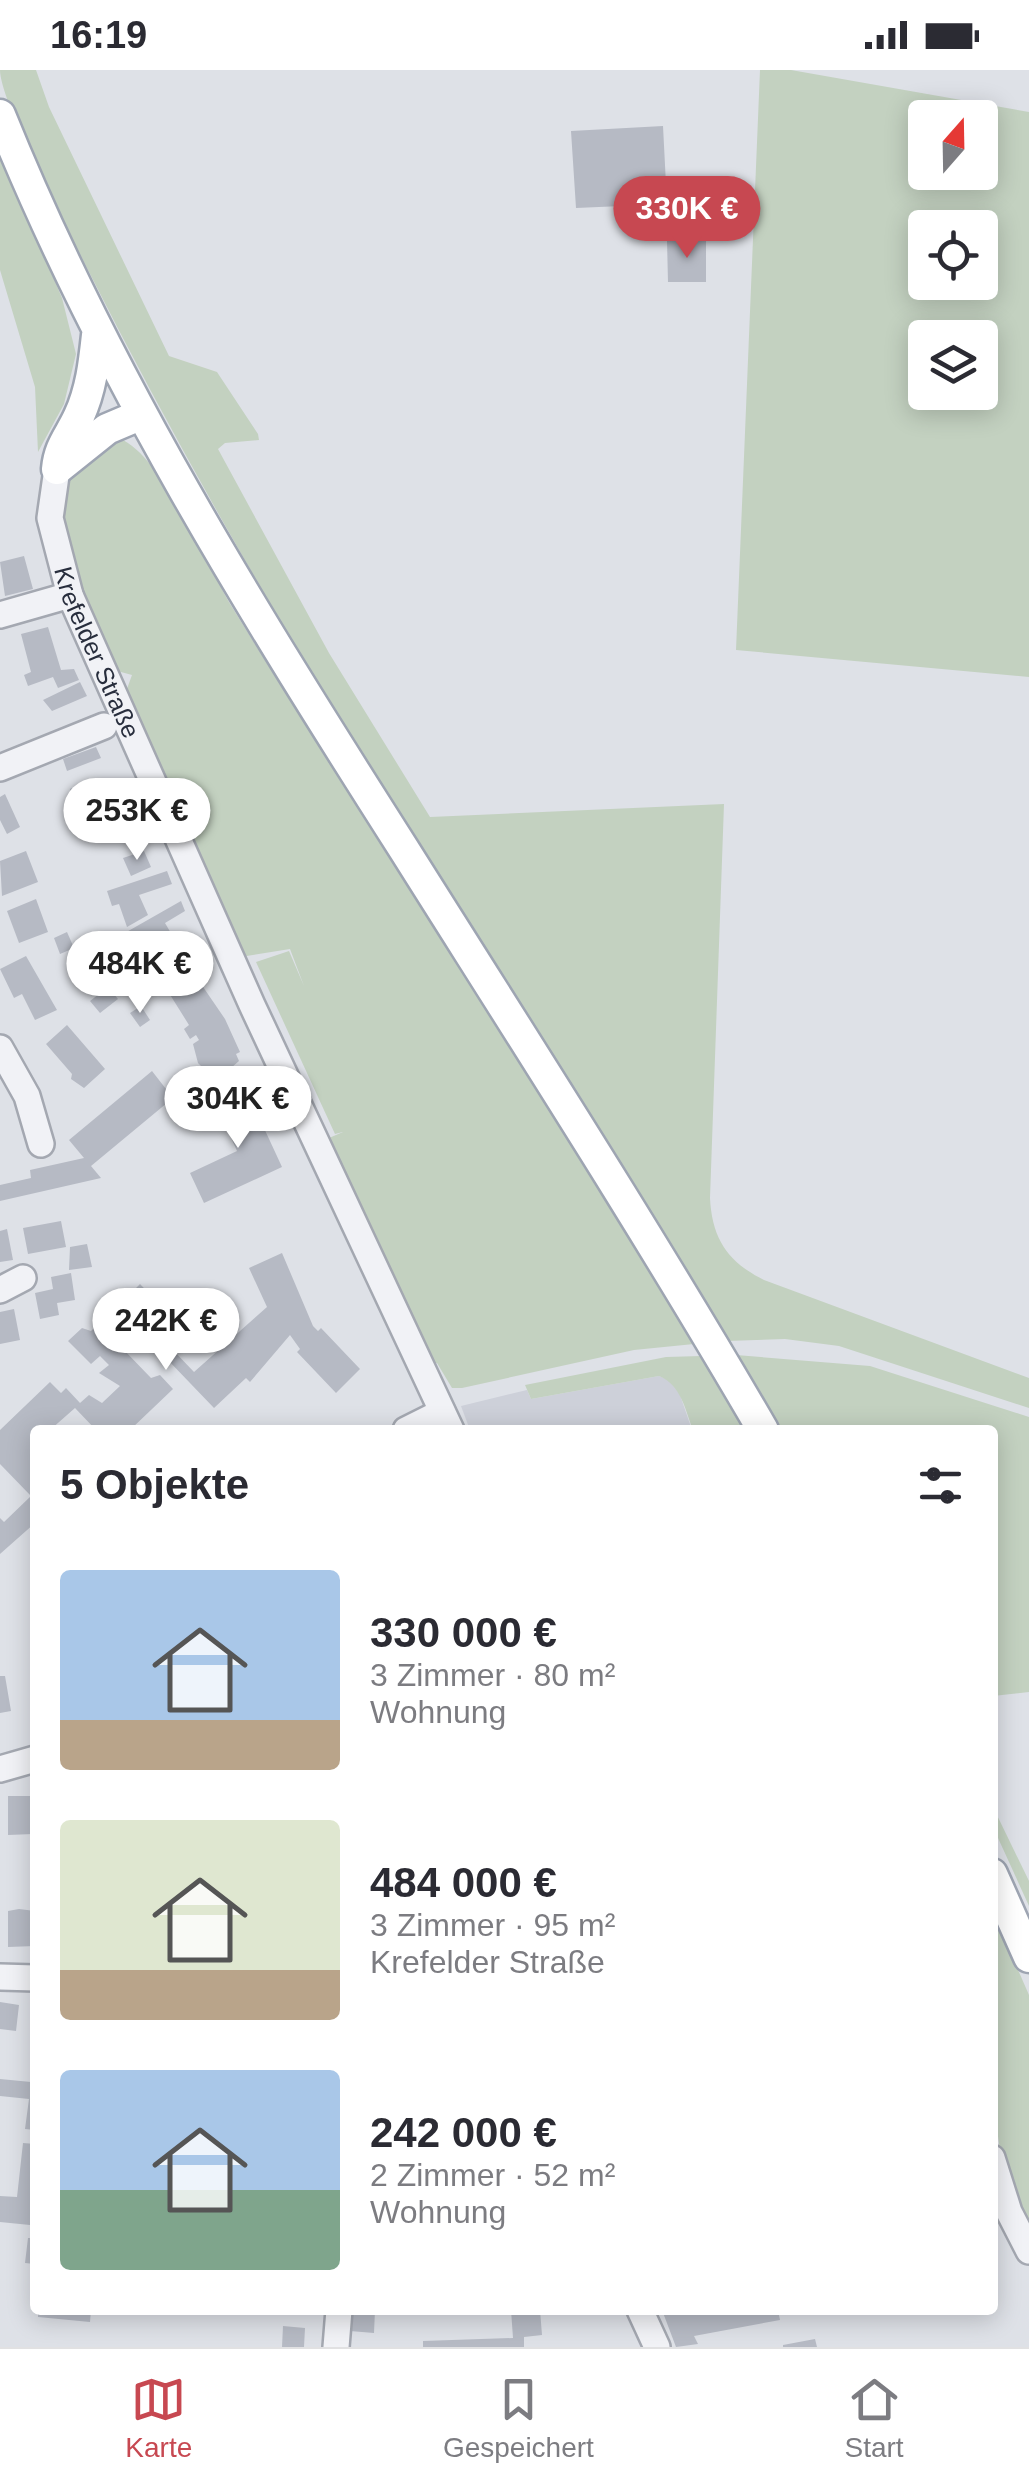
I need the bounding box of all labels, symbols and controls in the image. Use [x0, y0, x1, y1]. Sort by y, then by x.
text: 16:19 [50, 14, 147, 56]
north arrow [908, 100, 998, 190]
map controls [908, 100, 998, 410]
pin: 330K € [606, 176, 768, 261]
text: 330K € [635, 190, 739, 226]
button: locate [908, 210, 998, 300]
button: layers [908, 320, 998, 410]
street label: Krefelder Straße [49, 564, 146, 742]
pin: 253K € [56, 778, 218, 863]
text: 253K € [85, 792, 189, 828]
pin: 484K € [59, 931, 221, 1016]
text: 484K € [88, 945, 192, 981]
pin: 304K € [157, 1066, 319, 1151]
text: 304K € [186, 1080, 290, 1116]
pin: 242K € [85, 1288, 247, 1373]
text: 242K € [114, 1302, 218, 1338]
icon: filters [913, 1458, 968, 1513]
text: 5 Objekte [60, 1461, 249, 1508]
text: 330 000 € [370, 1609, 557, 1656]
icon: home [140, 1610, 260, 1730]
text: 3 Zimmer · 80 m² [370, 1657, 615, 1693]
text: Wohnung [370, 1694, 506, 1730]
text: 484 000 € [370, 1859, 557, 1906]
icon: home [140, 1860, 260, 1980]
text: 3 Zimmer · 95 m² [370, 1907, 615, 1943]
text: Krefelder Straße [370, 1944, 605, 1980]
text: 242 000 € [370, 2109, 557, 2156]
icon: home [140, 2110, 260, 2230]
text: 2 Zimmer · 52 m² [370, 2157, 615, 2193]
text: Wohnung [370, 2194, 506, 2230]
tab: Karte [125, 2372, 192, 2464]
tab: Gespeichert [443, 2372, 594, 2464]
tab: Start [845, 2372, 904, 2464]

